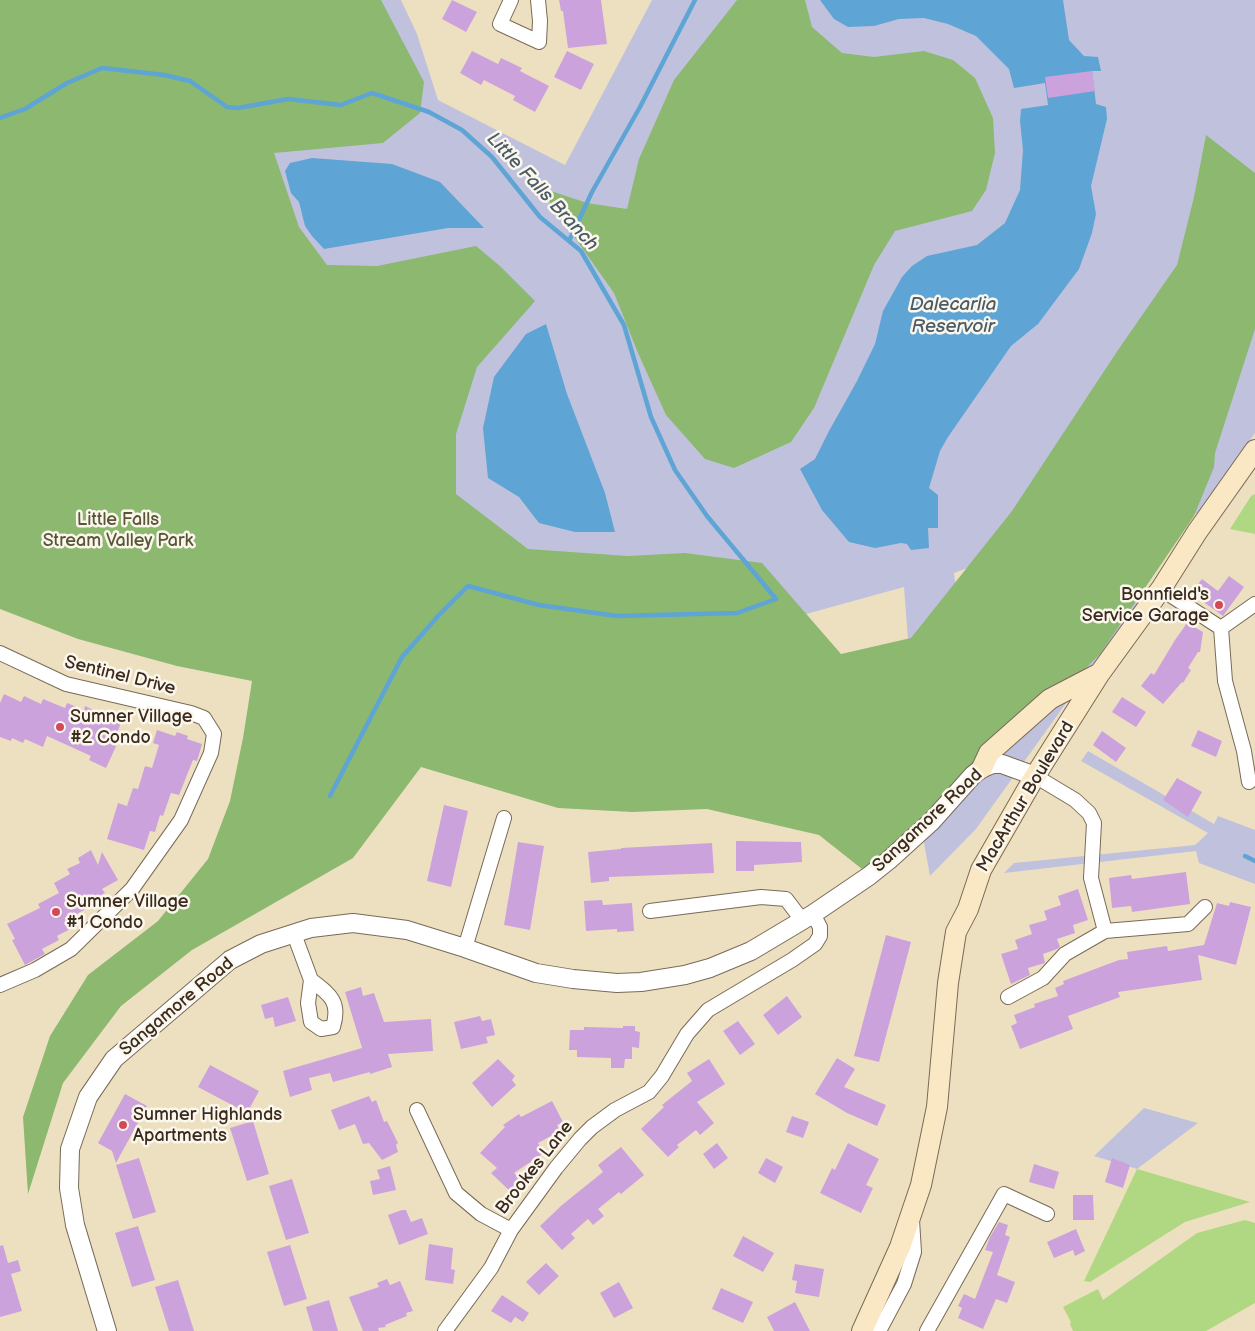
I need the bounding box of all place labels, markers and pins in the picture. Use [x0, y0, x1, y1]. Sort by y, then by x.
place label: Bonnfield's Service Garage [1082, 584, 1209, 626]
marker: Bonnfield's Service Garage [1213, 599, 1225, 611]
place label: Sumner Village #2 Condo [70, 706, 193, 749]
marker: Sumner Village #2 Condo [54, 721, 66, 733]
place label: Sumner Village #1 Condo [66, 891, 189, 934]
marker: Sumner Village #1 Condo [50, 906, 62, 918]
place label: Sumner Highlands Apartments [133, 1104, 282, 1146]
marker: Sumner Highlands Apartments [117, 1119, 129, 1131]

